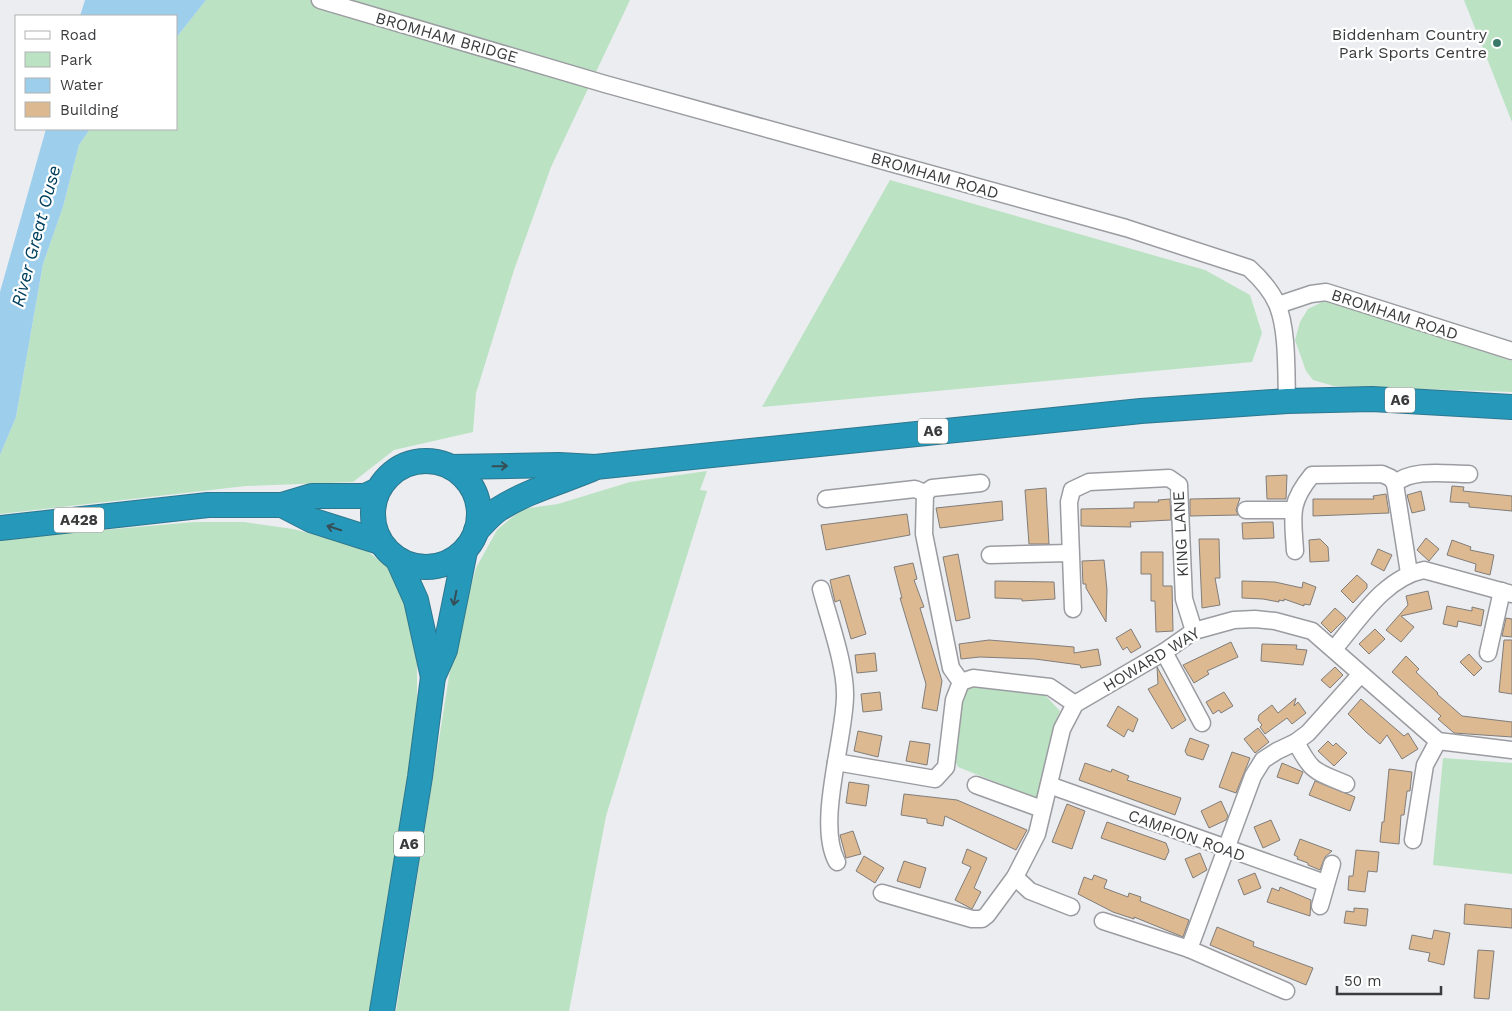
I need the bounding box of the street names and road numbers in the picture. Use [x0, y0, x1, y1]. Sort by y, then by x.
street label: BROMHAM BRIDGE [373, 8, 520, 67]
street label: BROMHAM ROAD [869, 148, 1001, 203]
street label: BROMHAM ROAD [1329, 285, 1461, 344]
road number: A6 [1385, 388, 1415, 412]
road number: A6 [918, 418, 948, 444]
street label: KING LANE [1169, 490, 1192, 577]
road number: A428 [54, 508, 104, 532]
street label: HOWARD WAY [1099, 623, 1203, 696]
street label: CAMPION ROAD [1126, 805, 1248, 865]
road number: A6 [394, 832, 424, 856]

